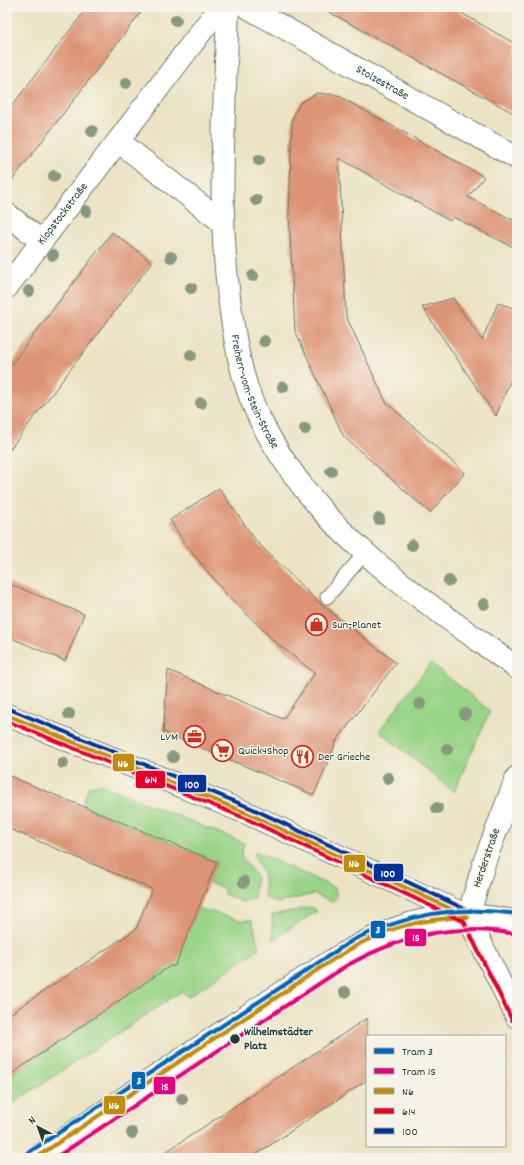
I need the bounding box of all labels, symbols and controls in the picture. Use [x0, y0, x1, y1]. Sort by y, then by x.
street label: Stolzestraße [353, 61, 412, 104]
street label: Klopstockstraße [33, 179, 92, 249]
street label: Freiherr-vom-Stein-Straße [226, 333, 283, 452]
shop icon: Sun-Planet [304, 612, 330, 638]
place label: Sun-Planet [332, 617, 382, 634]
office icon: LVM [181, 724, 207, 750]
place label: LVM [160, 729, 178, 746]
supermarket icon: Quick4Shop [209, 738, 235, 764]
place label: Quick4Shop [238, 743, 289, 760]
restaurant icon: Der Grieche [290, 744, 316, 770]
place label: Der Grieche [318, 749, 370, 766]
line badge: N6 [112, 753, 135, 772]
text: N6 [118, 757, 129, 773]
line badge: 614 [135, 770, 166, 789]
text: 614 [145, 773, 157, 789]
line badge: 100 [177, 774, 207, 793]
text: 100 [185, 778, 199, 794]
street label: Herderstraße [469, 826, 505, 890]
line badge: N6 [343, 854, 366, 873]
text: N6 [349, 857, 360, 873]
line badge: 100 [373, 863, 404, 882]
text: 100 [381, 867, 395, 883]
line badge: 3 [370, 920, 386, 939]
text: 3 [376, 923, 381, 939]
line badge: 1S [404, 928, 427, 947]
text: 1S [412, 931, 420, 947]
place label: Wilhelmstädter Platz [244, 1024, 314, 1055]
marker: Wilhelmstädter Platz [228, 1032, 242, 1046]
legend [366, 1035, 506, 1147]
text: Tram 3 [402, 1044, 433, 1061]
text: Tram 1S [402, 1064, 436, 1081]
line badge: 3 [131, 1071, 146, 1090]
text: 3 [137, 1074, 142, 1090]
line badge: 1S [153, 1076, 176, 1095]
text: 1S [161, 1080, 169, 1096]
text: N6 [402, 1084, 414, 1101]
line badge: N6 [103, 1095, 126, 1115]
text: N6 [109, 1099, 120, 1115]
text: 614 [402, 1104, 416, 1121]
north arrow [18, 1107, 58, 1147]
text: N [25, 1113, 40, 1129]
text: 100 [402, 1124, 418, 1141]

